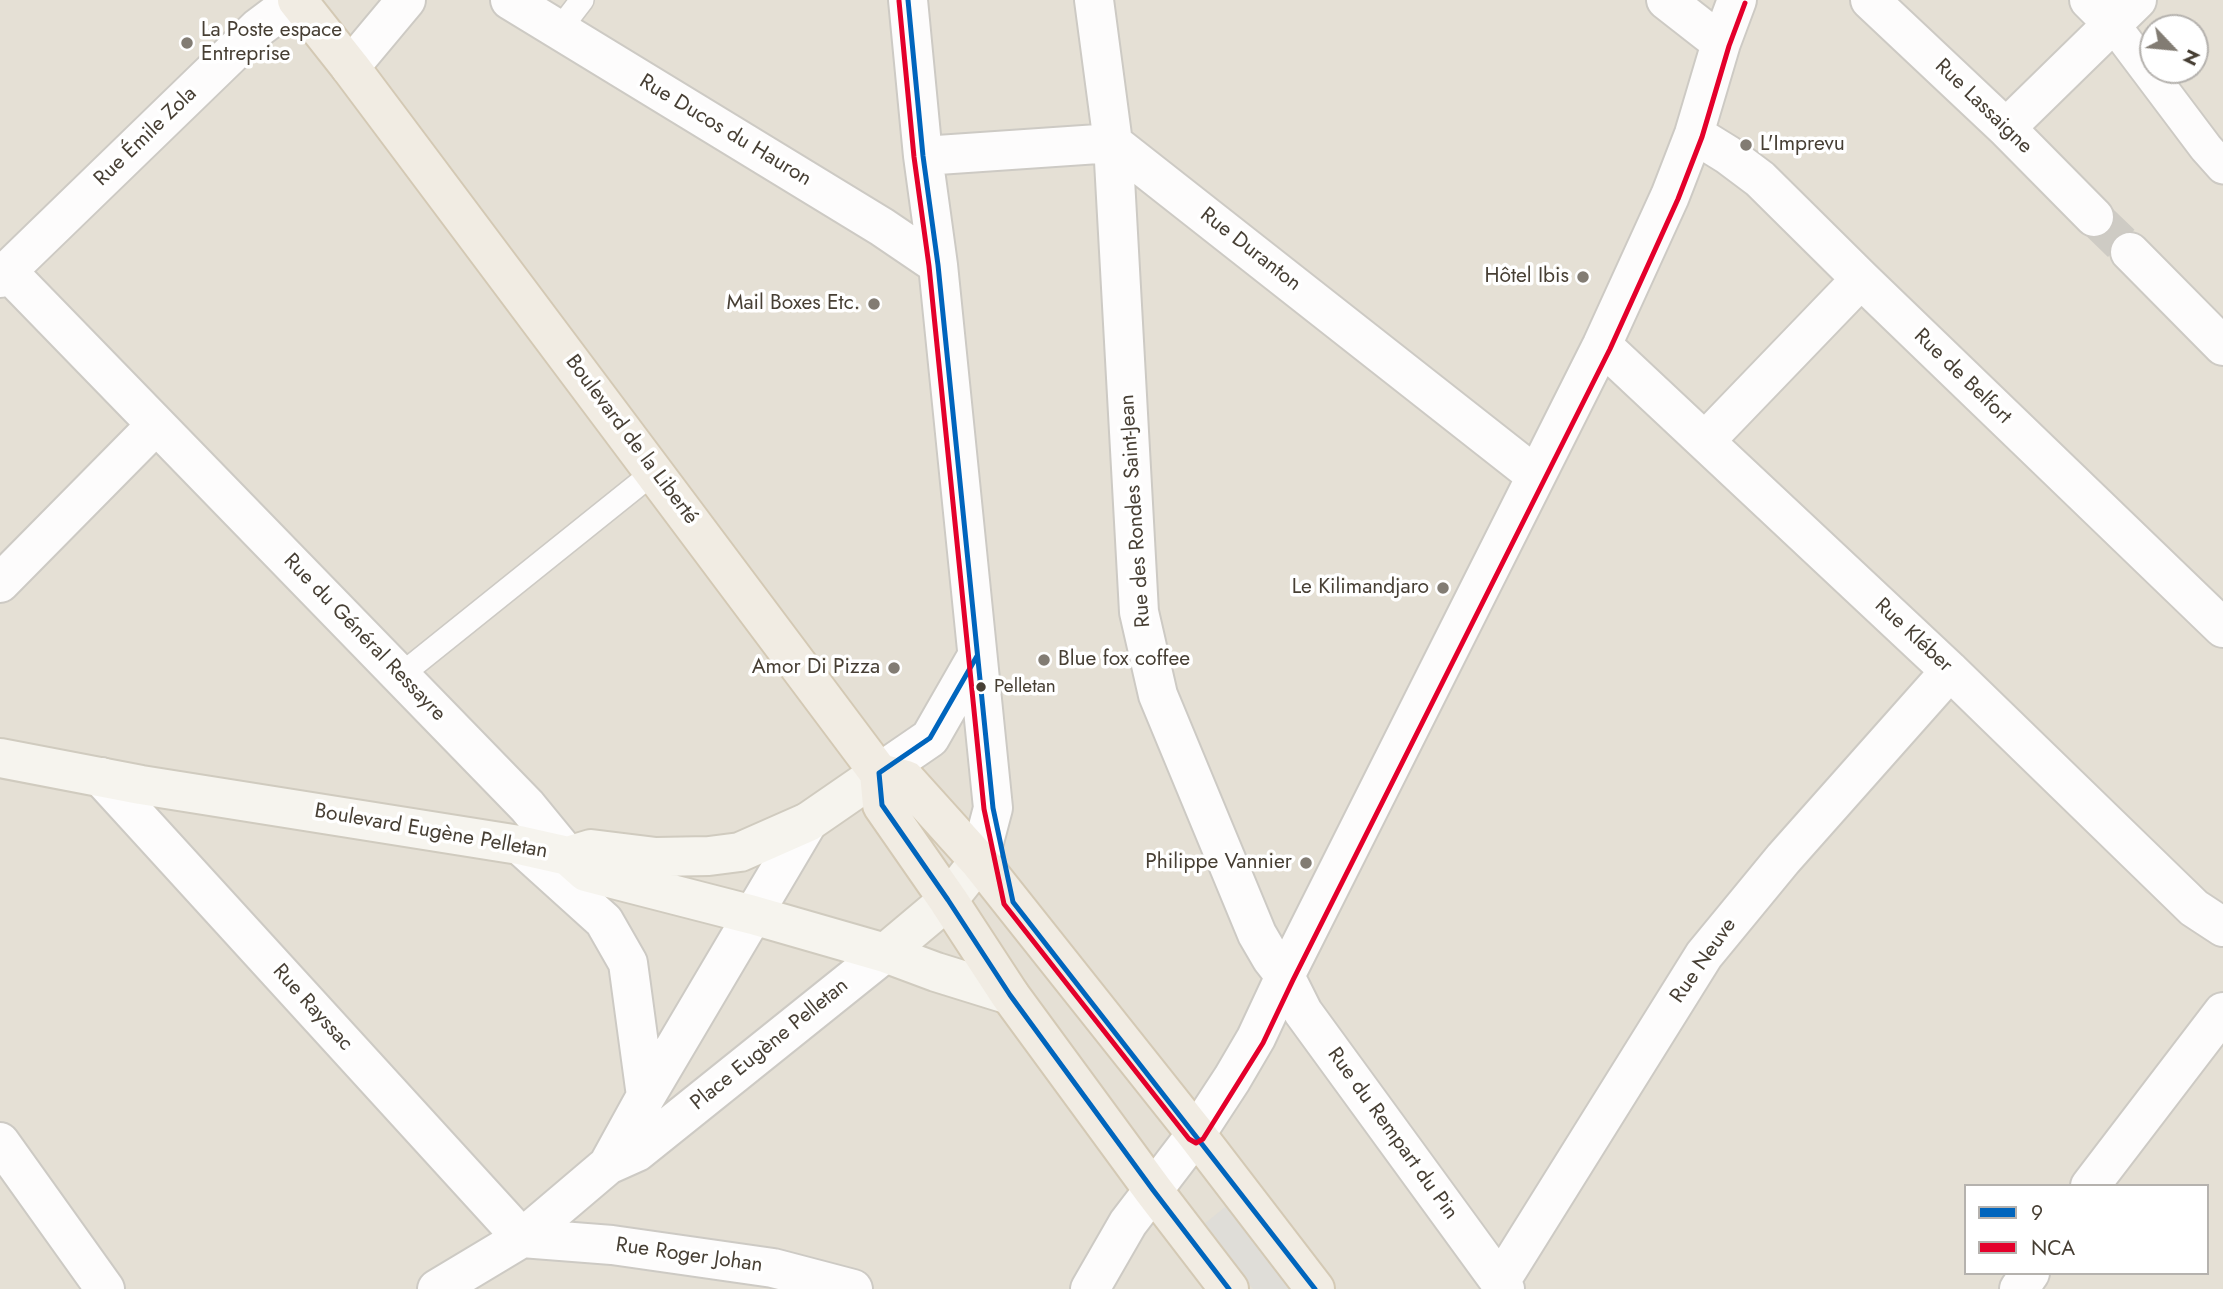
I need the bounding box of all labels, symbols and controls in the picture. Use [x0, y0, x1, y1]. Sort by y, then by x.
north arrow [2139, 14, 2209, 84]
place label: La Poste espace Entreprise [201, 18, 342, 68]
marker: La Poste espace Entreprise [179, 35, 195, 51]
text: N [2176, 45, 2207, 70]
street label: Rue Lassaigne [1929, 54, 2037, 160]
street label: Rue Ducos du Hauron [634, 70, 816, 192]
street label: Rue Émile Zola [90, 82, 202, 192]
place label: L'Imprevu [1760, 132, 1845, 158]
marker: L'Imprevu [1738, 137, 1754, 153]
street label: Rue Duranton [1195, 203, 1305, 297]
place label: Hôtel Ibis [1484, 264, 1569, 290]
marker: Hôtel Ibis [1575, 269, 1591, 285]
place label: Mail Boxes Etc. [726, 291, 860, 317]
marker: Mail Boxes Etc. [866, 296, 882, 312]
street label: Rue de Belfort [1908, 324, 2016, 430]
street label: Boulevard de la Liberté [559, 350, 703, 530]
street label: Rue des Rondes Saint-Jean [1115, 394, 1157, 628]
street label: Rue du Général Ressayre [277, 549, 451, 727]
place label: Le Kilimandjaro [1292, 575, 1429, 601]
marker: Le Kilimandjaro [1435, 580, 1451, 596]
street label: Rue Kléber [1869, 594, 1957, 678]
place label: Blue fox coffee [1058, 647, 1190, 673]
marker: Blue fox coffee [1036, 652, 1052, 668]
place label: Amor Di Pizza [752, 655, 880, 681]
marker: Amor Di Pizza [886, 660, 902, 676]
place label: Pelletan [994, 676, 1056, 698]
marker: Pelletan [974, 680, 988, 694]
street label: Boulevard Eugène Pelletan [313, 799, 549, 865]
place label: Philippe Vannier [1145, 850, 1292, 876]
marker: Philippe Vannier [1298, 855, 1314, 871]
street label: Rue Neuve [1666, 914, 1742, 1008]
street label: Rue Rayssac [267, 959, 357, 1057]
street label: Place Eugène Pelletan [686, 974, 854, 1116]
street label: Rue du Rempart du Pin [1321, 1043, 1463, 1225]
legend [1964, 1184, 2209, 1275]
text: 9 [2031, 1198, 2043, 1228]
street label: Rue Roger Johan [614, 1233, 764, 1279]
text: NCA [2031, 1233, 2075, 1263]

